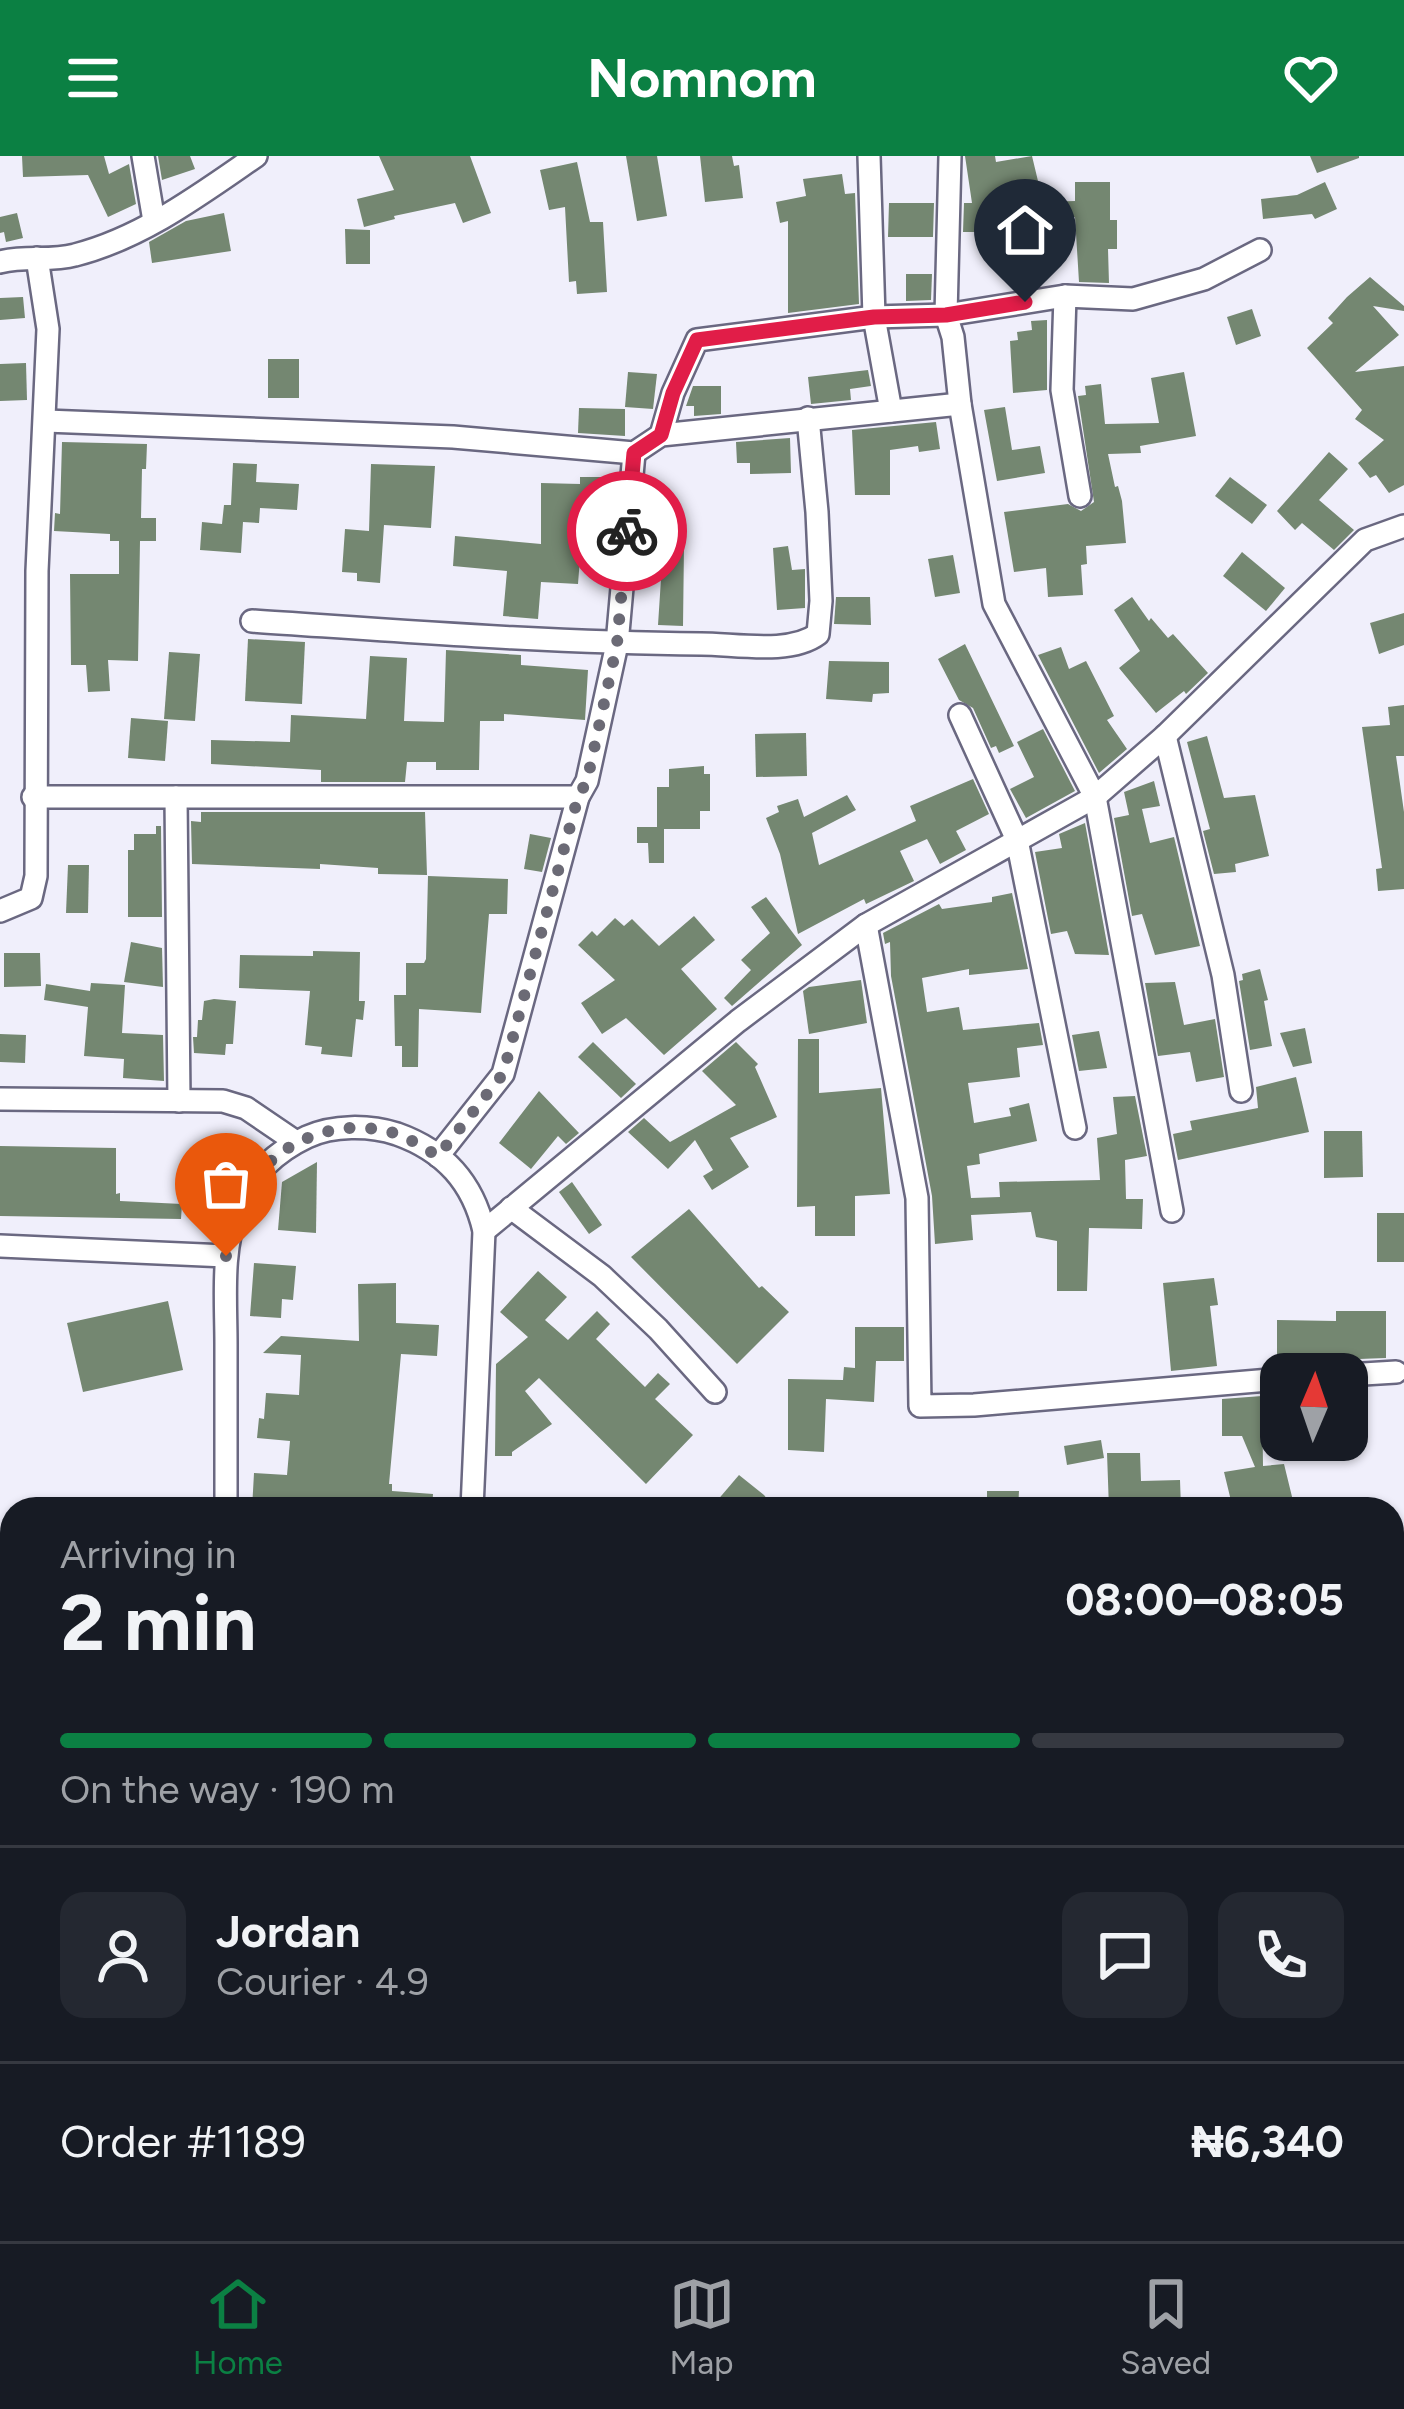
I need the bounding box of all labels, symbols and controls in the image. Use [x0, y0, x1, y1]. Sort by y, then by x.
icon: menu [60, 45, 126, 111]
icon: heart [1278, 45, 1344, 111]
text: Nomnom [587, 46, 817, 111]
pin [974, 179, 1076, 302]
icon: home [992, 197, 1058, 263]
courier [567, 471, 687, 591]
icon: bike [594, 498, 660, 564]
pin [175, 1133, 277, 1256]
icon: bag [193, 1151, 259, 1217]
north arrow [1260, 1353, 1368, 1461]
map controls [1260, 1353, 1368, 1461]
text: Arriving in [60, 1531, 236, 1578]
text: 08:00–08:05 [1065, 1572, 1344, 1626]
text: 2 min [60, 1576, 256, 1670]
text: On the way · 190 m [60, 1766, 395, 1813]
button: person [60, 1892, 186, 2018]
button: chat [1062, 1892, 1188, 2018]
button: phone [1218, 1892, 1344, 2018]
text: Jordan [216, 1904, 360, 1958]
text: Courier · 4.9 [216, 1958, 429, 2005]
text: Order #1189 [60, 2114, 306, 2168]
text: ₦6,340 [1191, 2114, 1344, 2168]
tab: Home [193, 2271, 283, 2382]
tab: Map [669, 2271, 735, 2382]
tab: Saved [1120, 2271, 1211, 2382]

